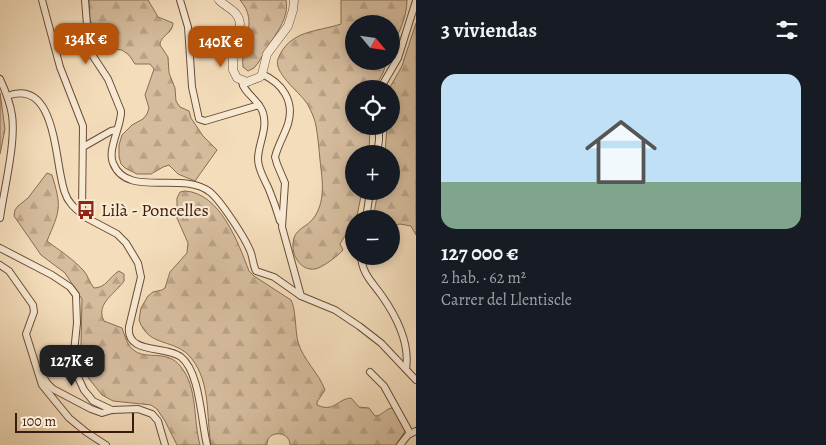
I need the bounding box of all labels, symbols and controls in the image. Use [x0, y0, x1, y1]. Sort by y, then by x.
north arrow [345, 15, 400, 70]
map controls [345, 15, 400, 265]
text: 3 viviendas [441, 16, 537, 44]
icon: filters [773, 16, 801, 44]
pin: 134K € [45, 22, 127, 65]
pin: 140K € [180, 26, 262, 68]
text: 134K € [65, 28, 107, 50]
text: 140K € [199, 31, 243, 53]
button: locate [345, 80, 400, 135]
icon: home [576, 107, 666, 197]
button: + [345, 145, 400, 200]
place label: Lilà - Poncelles [101, 198, 209, 222]
bus stop icon: Lilà - Poncelles [75, 199, 97, 221]
button: − [345, 210, 400, 265]
text: 127 000 € [441, 239, 519, 267]
text: 2 hab. · 62 m² [441, 267, 526, 289]
text: Carrer del Llentiscle [441, 289, 572, 311]
pin: 127K € [31, 344, 113, 387]
text: 127K € [51, 350, 93, 372]
scale bar [15, 410, 134, 433]
text: 100 m [22, 412, 56, 431]

